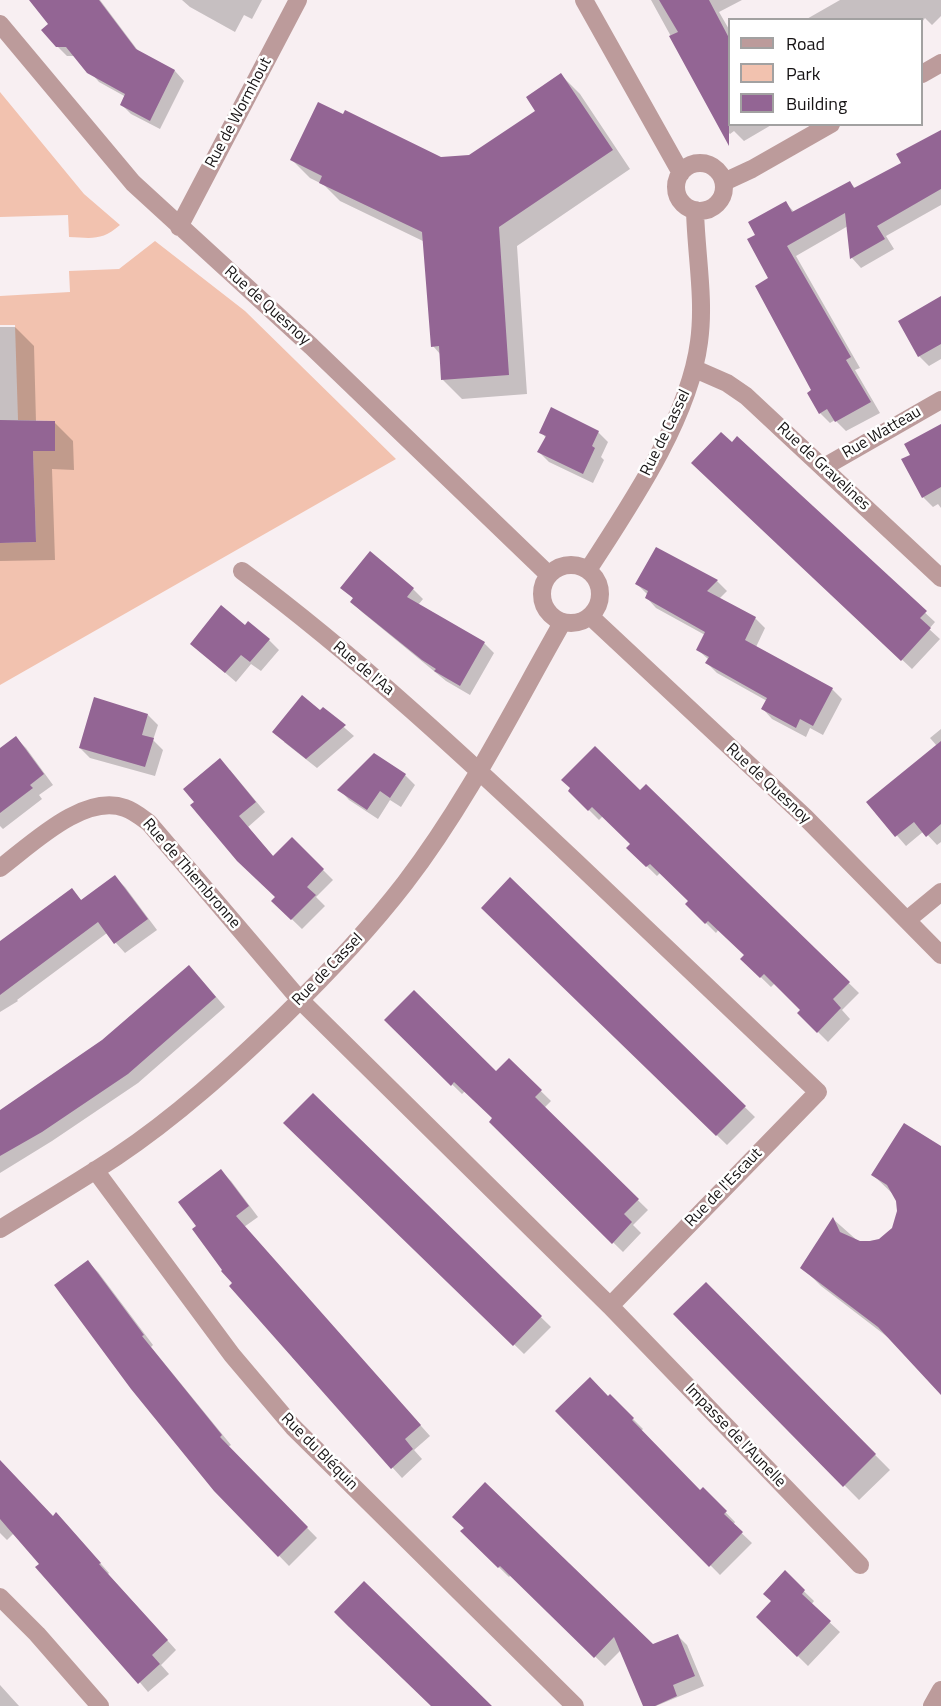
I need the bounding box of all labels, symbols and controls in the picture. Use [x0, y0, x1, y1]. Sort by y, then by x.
legend [728, 18, 923, 126]
text: Road [786, 30, 825, 57]
street label: Rue de Wormhout [202, 54, 276, 172]
text: Park [786, 60, 820, 87]
text: Building [786, 90, 847, 117]
street label: Rue de Quesnoy [220, 262, 314, 350]
street label: Rue de Cassel [637, 387, 695, 479]
street label: Rue Watteau [839, 403, 925, 463]
street label: Rue de Gravelines [772, 419, 874, 515]
street label: Rue de l'Aa [329, 638, 397, 700]
street label: Rue de Quesnoy [722, 740, 814, 828]
street label: Rue de Thiembronne [138, 815, 244, 933]
street label: Rue de Cassel [289, 930, 367, 1010]
street label: Rue de l'Escaut [682, 1145, 766, 1231]
street label: Impasse de l'Aunelle [681, 1380, 789, 1492]
street label: Rue du Bléquin [276, 1409, 362, 1495]

